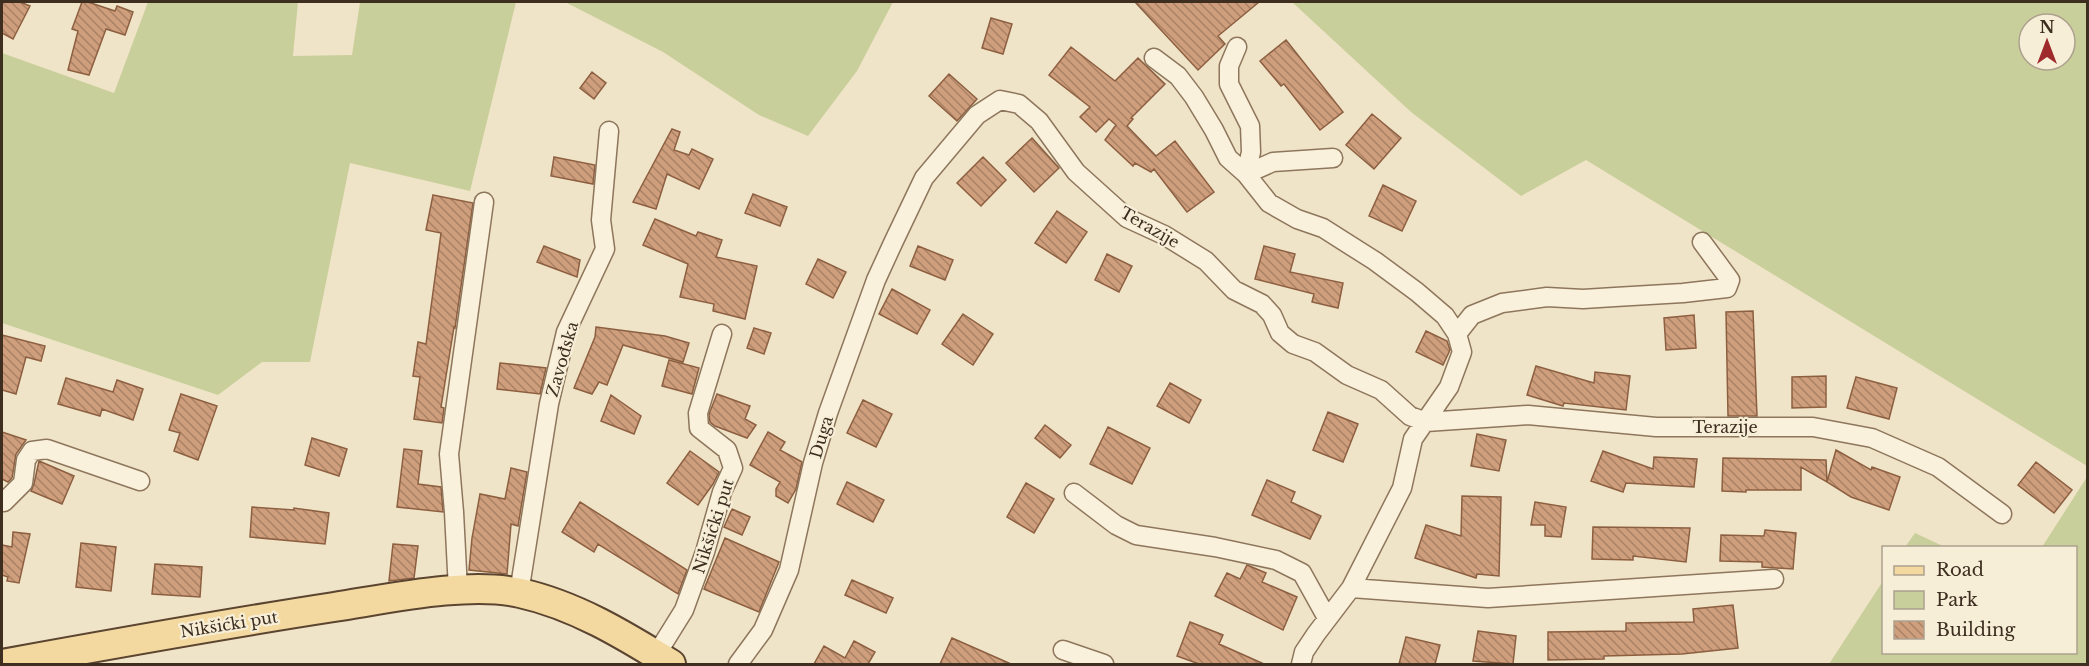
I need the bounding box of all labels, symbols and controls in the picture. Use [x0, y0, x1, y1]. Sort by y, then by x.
north arrow [2017, 12, 2077, 72]
text: N [2039, 17, 2055, 37]
street label: Terazije [1117, 202, 1183, 252]
street label: Zavođska [542, 319, 582, 399]
street label: Duga [805, 413, 837, 461]
street label: Terazije [1692, 417, 1758, 437]
street label: Nikšićki put [688, 476, 738, 576]
legend [1882, 546, 2077, 654]
text: Road [1936, 559, 1984, 581]
text: Park [1936, 589, 1978, 611]
street label: Nikšićki put [179, 606, 279, 642]
text: Building [1936, 619, 2015, 641]

